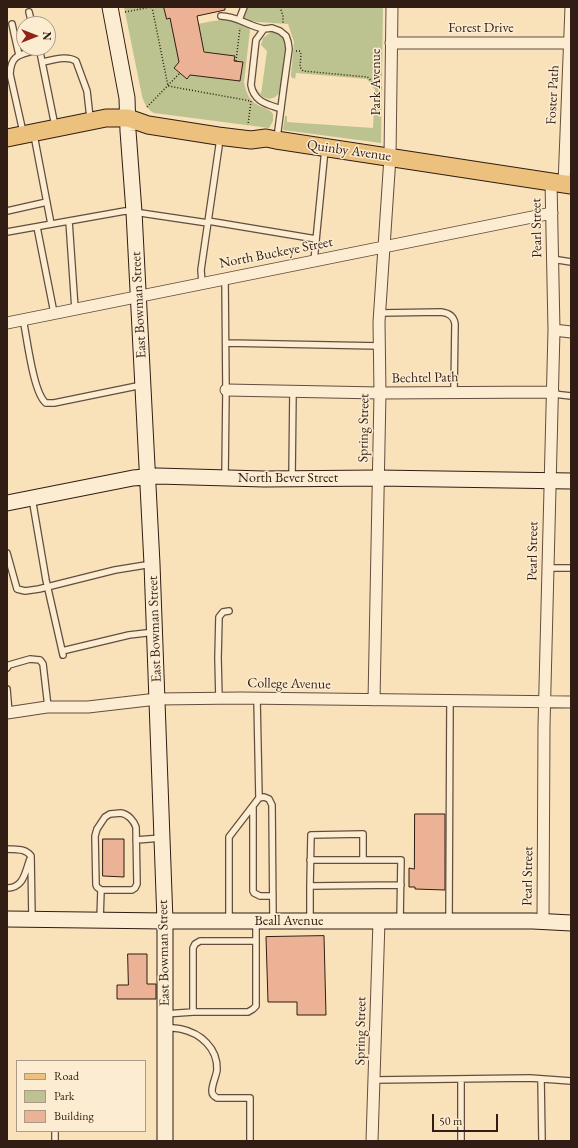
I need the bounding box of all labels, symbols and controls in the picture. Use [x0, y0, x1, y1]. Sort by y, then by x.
north arrow [16, 16, 56, 56]
street label: Forest Drive [448, 20, 514, 36]
text: N [40, 32, 54, 40]
street label: Park Avenue [368, 49, 384, 115]
street label: Foster Path [543, 65, 563, 125]
street label: Quinby Avenue [306, 137, 392, 165]
street label: Pearl Street [528, 198, 546, 258]
street label: North Buckeye Street [218, 234, 334, 272]
street label: East Bowman Street [128, 251, 150, 359]
street label: Bechtel Path [392, 369, 458, 387]
street label: Spring Street [355, 393, 373, 463]
street label: North Bever Street [238, 470, 338, 486]
street label: Pearl Street [524, 521, 542, 581]
street label: East Bowman Street [145, 575, 165, 683]
street label: College Avenue [247, 675, 331, 693]
street label: Pearl Street [519, 846, 537, 906]
street label: East Bowman Street [155, 899, 173, 1007]
street label: Beall Avenue [255, 913, 323, 929]
street label: Spring Street [352, 996, 370, 1066]
legend [16, 1060, 146, 1132]
text: Road [54, 1068, 79, 1084]
text: Park [54, 1088, 74, 1104]
scale bar [434, 1106, 500, 1132]
text: Building [54, 1108, 94, 1124]
text: 50 m [439, 1113, 462, 1129]

